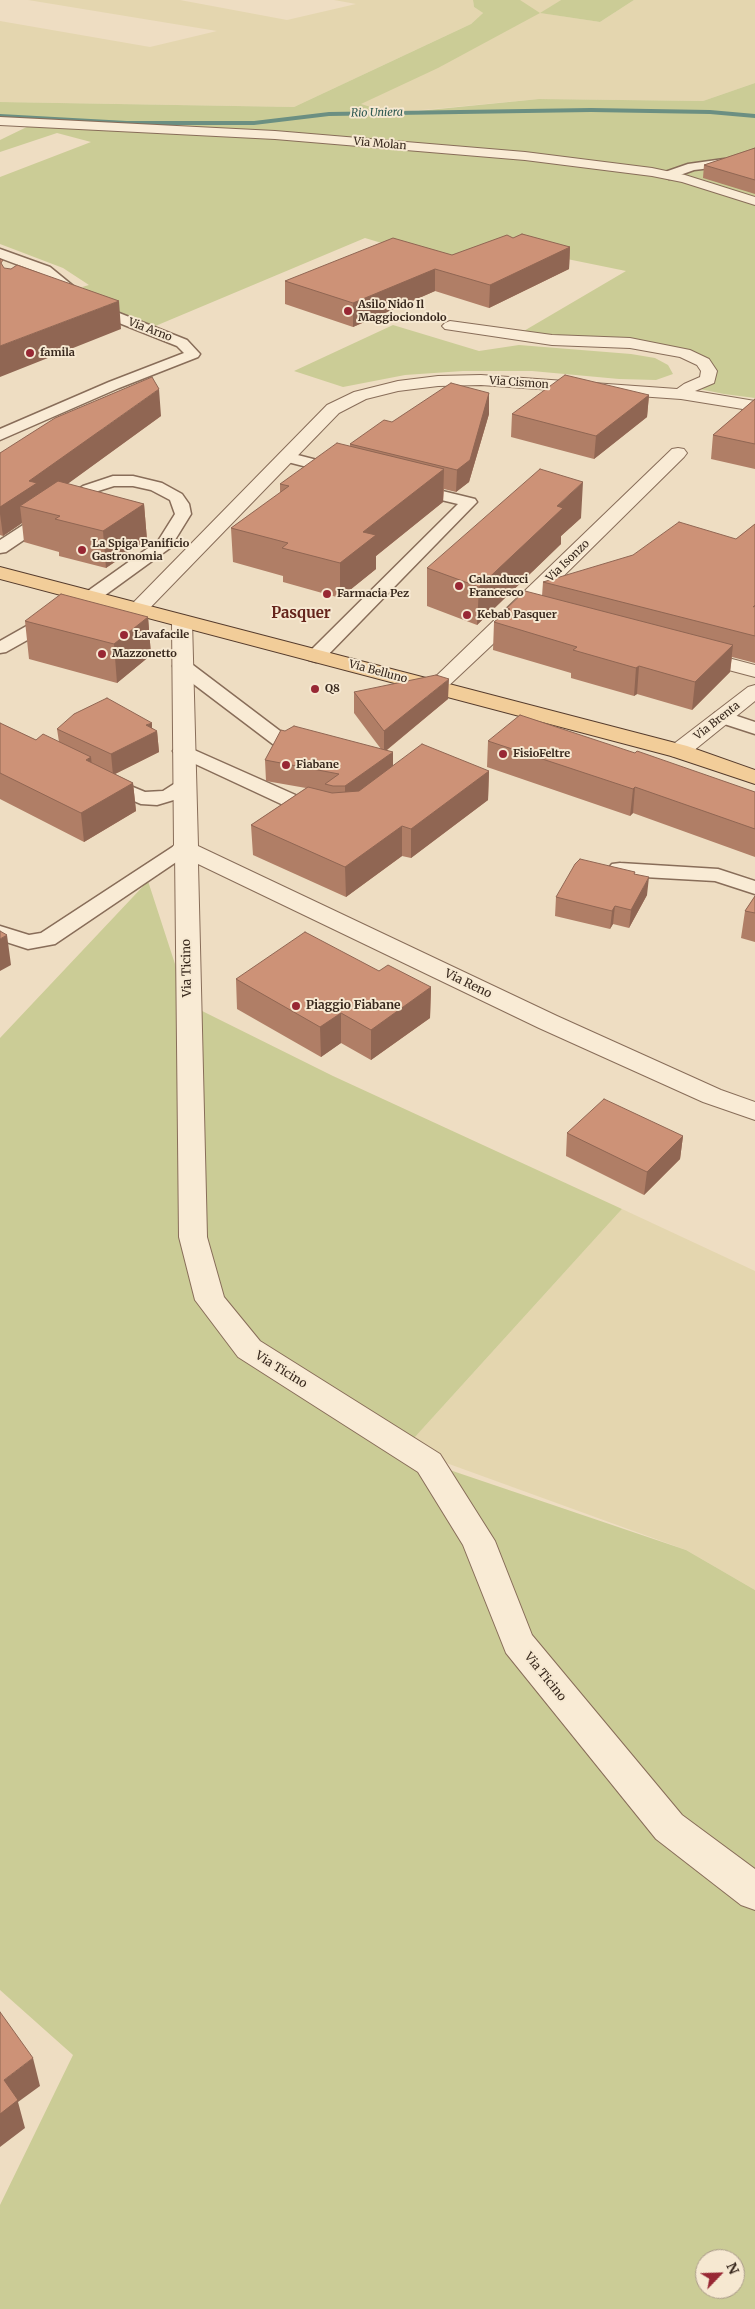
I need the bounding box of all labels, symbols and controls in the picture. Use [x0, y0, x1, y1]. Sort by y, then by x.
water label: Rio Uniera [351, 106, 403, 120]
street label: Via Molan [353, 135, 407, 153]
place label: Asilo Nido Il Maggiociondolo [358, 298, 446, 324]
marker: Asilo Nido Il Maggiociondolo [342, 305, 354, 317]
street label: Via Arno [126, 316, 174, 344]
place label: famila [40, 346, 75, 360]
marker: famila [24, 347, 36, 359]
street label: Via Cismon [489, 374, 549, 392]
place label: La Spiga Panificio Gastronomia [92, 537, 189, 563]
street label: Via Isonzo [544, 537, 592, 585]
marker: La Spiga Panificio Gastronomia [76, 544, 88, 556]
place label: Calanducci Francesco [469, 573, 528, 599]
marker: Calanducci Francesco [453, 580, 465, 592]
place label: Farmacia Pez [337, 587, 409, 601]
marker: Farmacia Pez [321, 588, 333, 600]
district label: Pasquer [271, 605, 331, 623]
place label: Kebab Pasquer [477, 608, 557, 622]
marker: Kebab Pasquer [461, 609, 473, 621]
place label: Lavafacile [134, 628, 189, 642]
marker: Lavafacile [118, 629, 130, 641]
place label: Mazzonetto [112, 647, 177, 661]
marker: Mazzonetto [96, 648, 108, 660]
street label: Via Belluno [347, 658, 409, 686]
place label: Q8 [325, 682, 340, 696]
marker: Q8 [309, 683, 321, 695]
street label: Via Brenta [691, 699, 743, 743]
place label: FisioFeltre [513, 747, 570, 761]
marker: FisioFeltre [497, 748, 509, 760]
place label: Fiabane [296, 758, 339, 772]
marker: Fiabane [280, 759, 292, 771]
street label: Via Ticino [179, 939, 195, 997]
street label: Via Reno [442, 966, 494, 1002]
place label: Piaggio Fiabane [306, 999, 401, 1013]
marker: Piaggio Fiabane [290, 1000, 302, 1012]
street label: Via Ticino [253, 1348, 309, 1392]
street label: Via Ticino [521, 1650, 569, 1704]
north arrow [695, 2249, 745, 2299]
text: N [722, 2260, 743, 2277]

